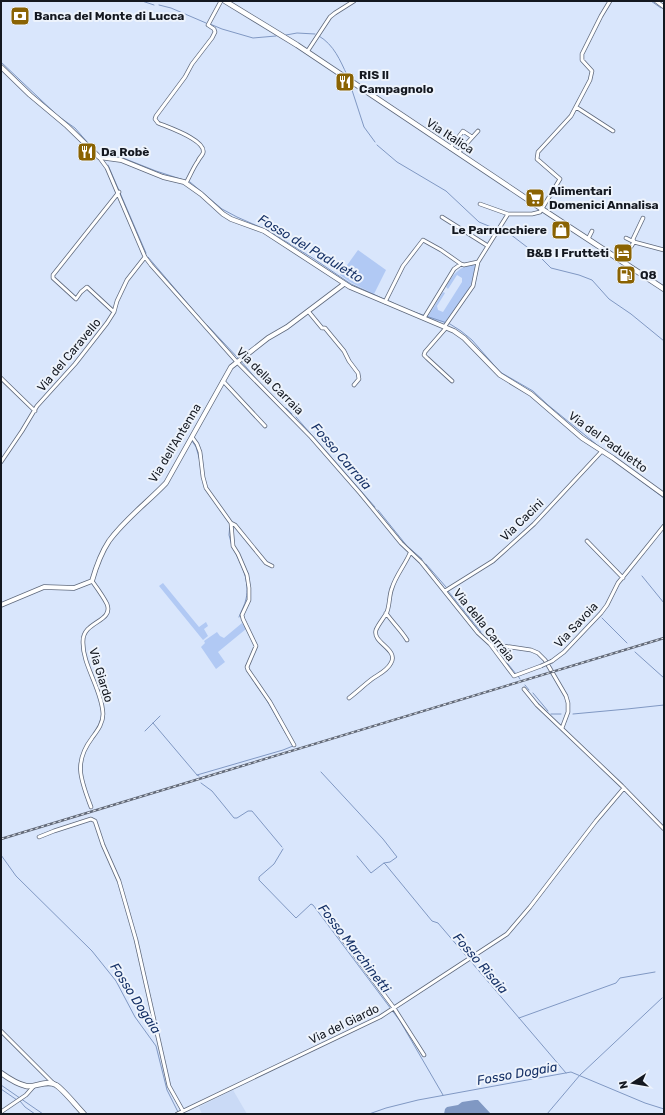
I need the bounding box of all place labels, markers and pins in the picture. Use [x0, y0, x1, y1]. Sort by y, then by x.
bank icon: Banca del Monte di Lucca [9, 5, 31, 27]
place label: Banca del Monte di Lucca [34, 9, 184, 23]
place label: RIS Il Campagnolo [359, 68, 434, 96]
restaurant icon: RIS Il Campagnolo [334, 71, 356, 93]
restaurant icon: Da Robè [76, 141, 98, 163]
place label: Da Robè [101, 145, 149, 159]
place label: Alimentari Domenici Annalisa [549, 184, 659, 212]
supermarket icon: Alimentari Domenici Annalisa [524, 187, 546, 209]
shop icon: Le Parrucchiere [550, 219, 572, 241]
place label: Le Parrucchiere [452, 223, 547, 237]
hotel icon: B&B I Frutteti [612, 242, 634, 264]
place label: B&B I Frutteti [526, 246, 609, 260]
fuel station icon: Q8 [615, 264, 637, 286]
place label: Q8 [640, 268, 657, 282]

